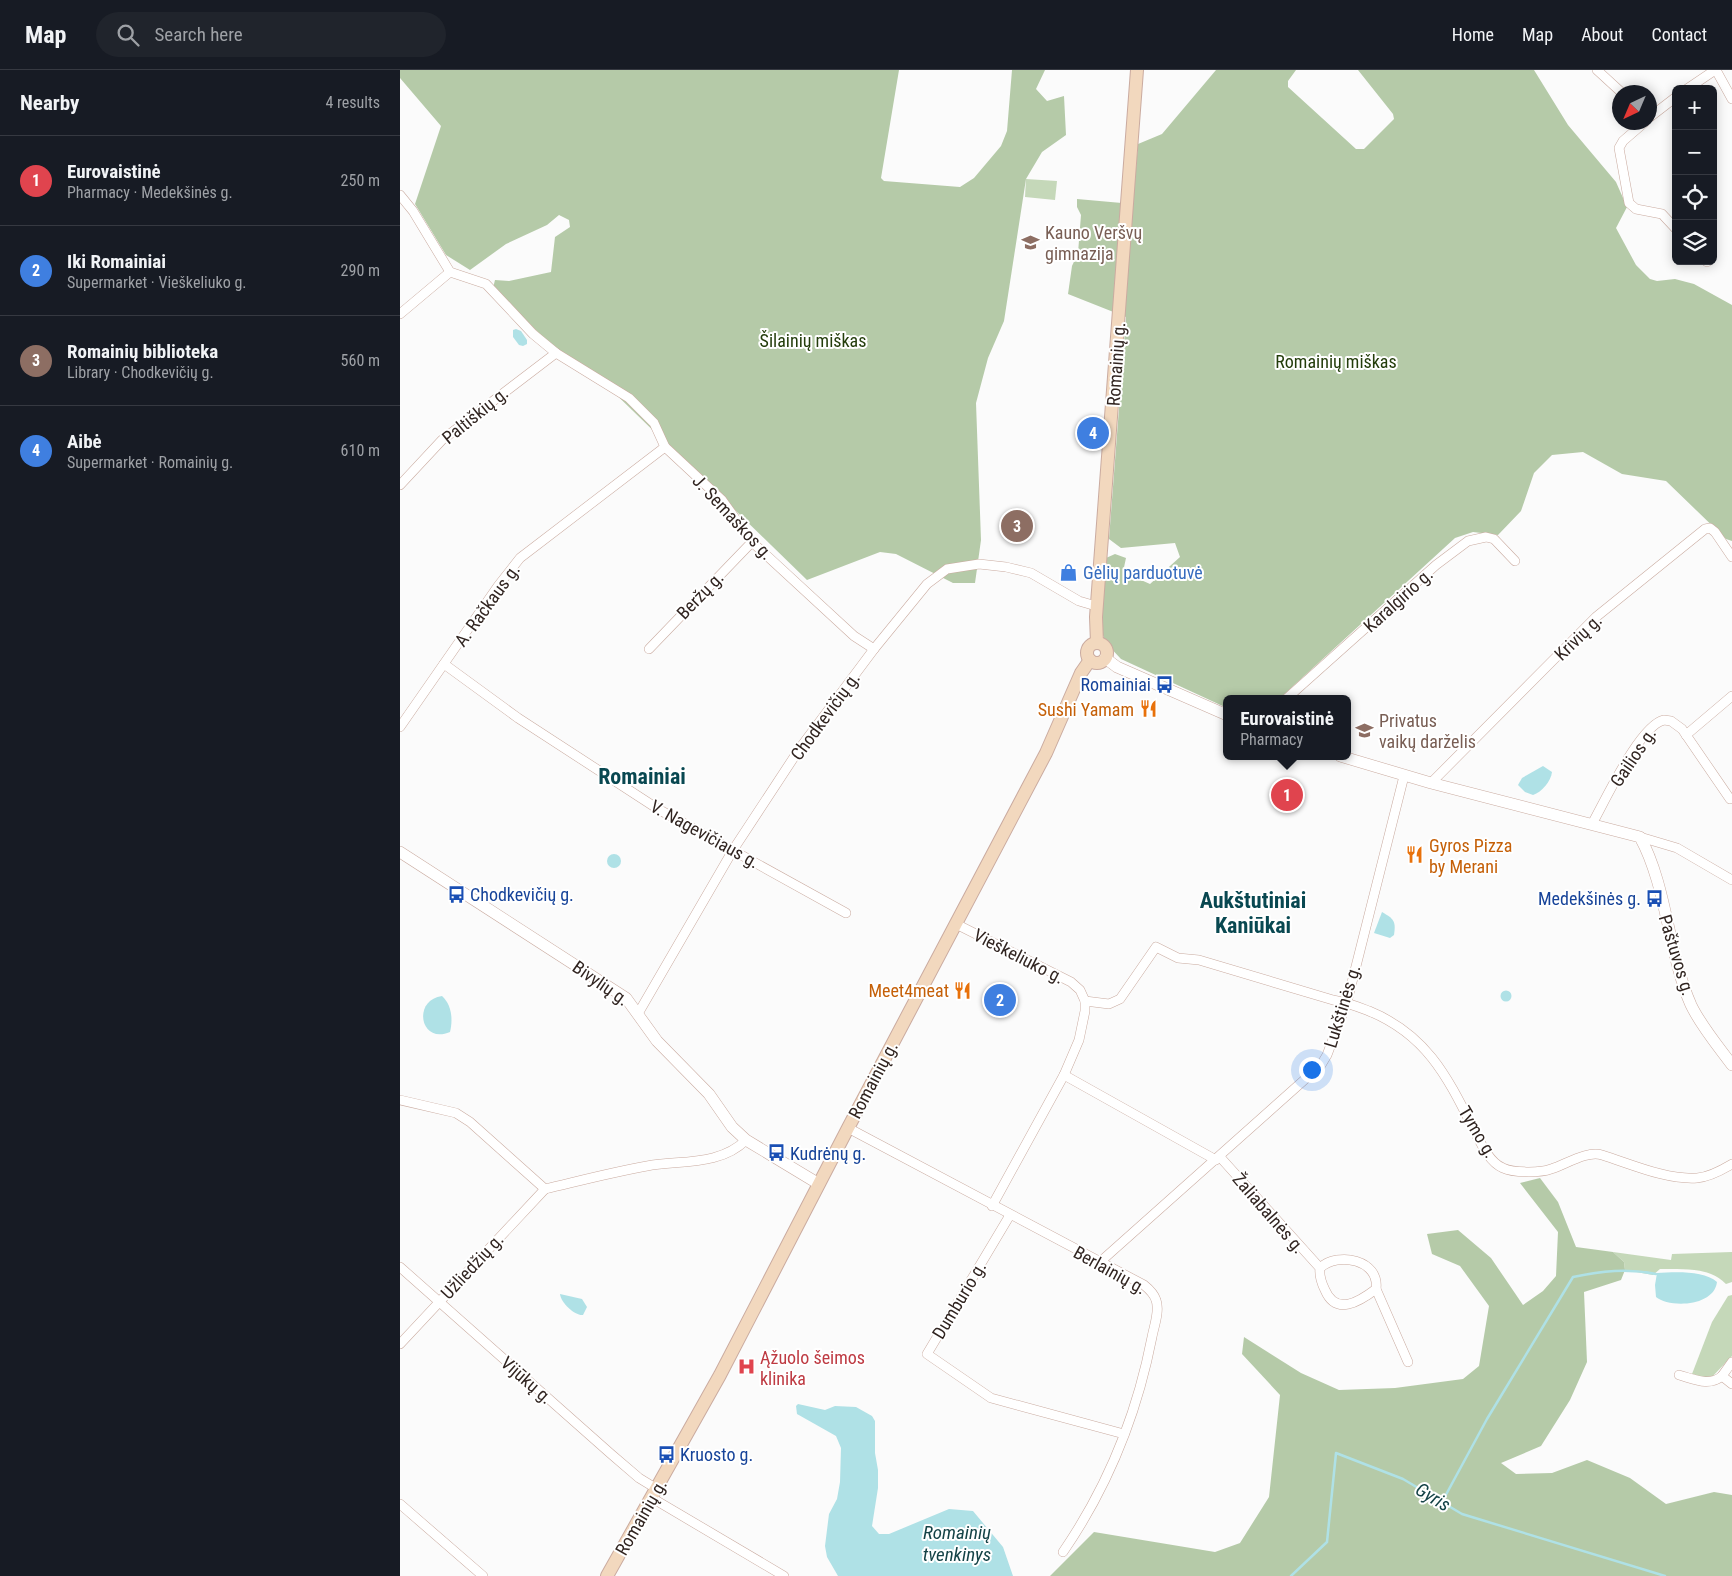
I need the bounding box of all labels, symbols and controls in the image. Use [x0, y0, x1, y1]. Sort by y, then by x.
search box [96, 12, 446, 57]
text: Map [25, 21, 66, 49]
icon: search [114, 21, 142, 49]
text: Search here [154, 23, 243, 46]
text: Home [1452, 24, 1494, 45]
text: Map [1522, 24, 1553, 45]
text: About [1581, 24, 1623, 45]
text: Contact [1651, 24, 1707, 45]
north arrow [1612, 85, 1657, 130]
map controls [1672, 85, 1717, 265]
button: + [1672, 85, 1717, 130]
text: Nearby [20, 91, 79, 115]
text: 4 results [325, 93, 380, 112]
button: − [1672, 130, 1717, 175]
text: Eurovaistinė [67, 160, 161, 183]
text: 1 [32, 171, 40, 190]
text: 250 m [341, 171, 380, 190]
button: locate [1672, 175, 1717, 220]
text: Pharmacy · Medekšinės g. [67, 183, 233, 202]
button: layers [1672, 220, 1717, 265]
place label: Kauno Veršvų gimnazija [1045, 222, 1142, 264]
school or university icon: Kauno Veršvų gimnazija [1021, 232, 1041, 252]
text: Iki Romainiai [67, 250, 166, 273]
text: 2 [32, 261, 40, 280]
text: 290 m [341, 261, 380, 280]
text: Supermarket · Vieškeliuko g. [67, 273, 247, 292]
street label: Romainių g. [1103, 321, 1129, 407]
park label: Šilainių miškas [760, 330, 866, 351]
text: Romainių biblioteka [67, 340, 218, 363]
text: 3 [32, 351, 40, 370]
text: 560 m [341, 351, 380, 370]
park label: Romainių miškas [1275, 351, 1397, 372]
text: Library · Chodkevičių g. [67, 363, 214, 382]
street label: Paltiškių g. [438, 382, 512, 448]
pin: 4 [1077, 414, 1109, 452]
text: Aibė [67, 430, 102, 453]
text: 4 [32, 441, 40, 460]
text: 610 m [341, 441, 380, 460]
text: Supermarket · Romainių g. [67, 453, 233, 472]
street label: J. Semaškos g. [688, 470, 778, 564]
pin: 3 [1001, 507, 1033, 545]
street label: A. Račkaus g. [450, 560, 524, 650]
shop icon: Gėlių parduotuvė [1059, 562, 1079, 582]
place label: Gėlių parduotuvė [1083, 562, 1203, 583]
street label: Karalgirio g. [1359, 564, 1437, 636]
street label: Beržų g. [672, 567, 728, 623]
street label: Krivių g. [1550, 609, 1606, 665]
street label: Chodkevičių g. [786, 668, 864, 764]
place label: Romainiai [1081, 674, 1151, 695]
bus stop icon: Romainiai [1155, 674, 1175, 694]
popup [1223, 695, 1351, 760]
place label: Sushi Yamam [1038, 699, 1134, 720]
restaurant icon: Sushi Yamam [1138, 699, 1158, 719]
text: Eurovaistinė [1240, 707, 1334, 730]
place label: Privatus vaikų darželis [1379, 710, 1476, 752]
school or university icon: Privatus vaikų darželis [1355, 720, 1375, 740]
street label: Gailios g. [1606, 723, 1660, 791]
text: Pharmacy [1240, 730, 1303, 749]
district label: Romainiai [598, 764, 686, 789]
pin: 1 [1271, 776, 1303, 814]
street label: V. Nagevičiaus g. [647, 795, 763, 873]
place label: Gyros Pizza by Merani [1429, 835, 1512, 877]
restaurant icon: Gyros Pizza by Merani [1405, 845, 1425, 865]
bus stop icon: Chodkevičių g. [446, 884, 466, 904]
place label: Chodkevičių g. [470, 884, 574, 905]
district label: Aukštutiniai Kaniūkai [1200, 888, 1306, 938]
place label: Medekšinės g. [1538, 888, 1641, 909]
bus stop icon: Medekšinės g. [1645, 888, 1665, 908]
street label: Paštuvos g. [1655, 912, 1699, 998]
street label: Vieškeliuko g. [970, 924, 1068, 988]
street label: Bivylių g. [569, 956, 633, 1010]
street label: Lukštinės g. [1319, 962, 1365, 1050]
place label: Meet4meat [868, 980, 949, 1001]
restaurant icon: Meet4meat [953, 980, 973, 1000]
pin: 2 [984, 981, 1016, 1019]
street label: Romainių g. [844, 1038, 902, 1122]
your location [1299, 1057, 1325, 1083]
street label: Tymo g. [1454, 1102, 1502, 1162]
bus stop icon: Kudrėnų g. [766, 1143, 786, 1163]
place label: Kudrėnų g. [790, 1143, 866, 1164]
street label: Žaliabalnės g. [1228, 1168, 1310, 1258]
street label: Užliedžių g. [436, 1229, 508, 1303]
street label: Berlainių g. [1070, 1241, 1150, 1299]
street label: Dumburio g. [928, 1258, 990, 1342]
place label: Ąžuolo šeimos klinika [760, 1347, 865, 1389]
street label: Vijūkų g. [497, 1352, 557, 1408]
hospital icon: Ąžuolo šeimos klinika [736, 1357, 756, 1377]
bus stop icon: Kruosto g. [656, 1444, 676, 1464]
place label: Kruosto g. [680, 1444, 753, 1465]
street label: Romainių g. [611, 1475, 671, 1559]
water label: Gyris [1411, 1478, 1455, 1516]
water label: Romainių tvenkinys [923, 1521, 991, 1566]

